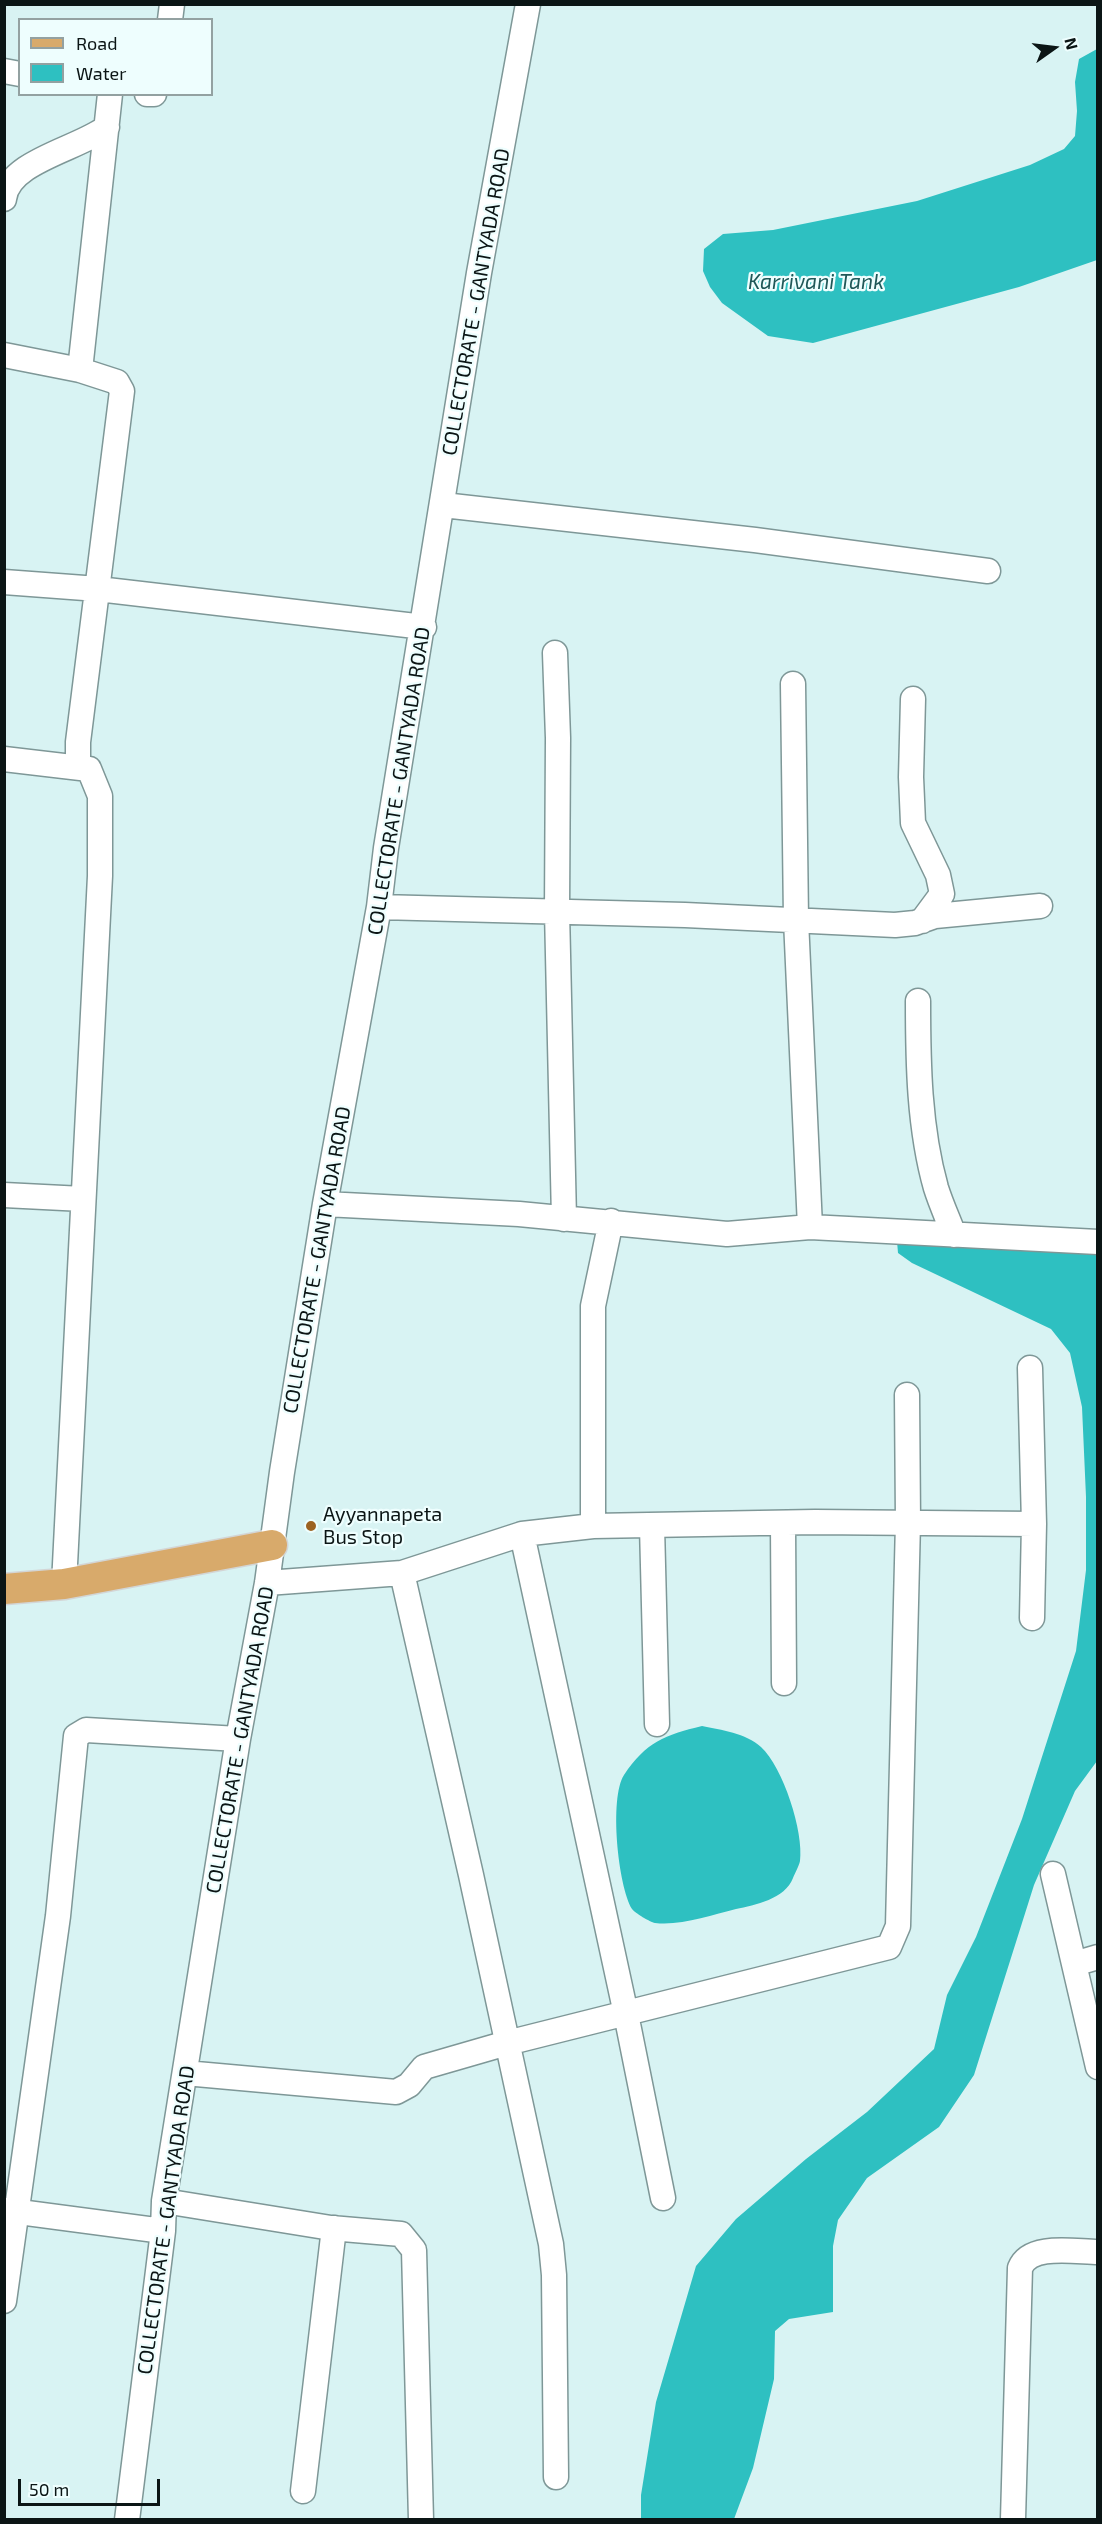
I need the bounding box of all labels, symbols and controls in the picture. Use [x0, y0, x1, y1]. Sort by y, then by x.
legend [18, 18, 213, 96]
north arrow [1024, 18, 1084, 78]
text: Road [76, 32, 117, 54]
text: N [1061, 36, 1083, 51]
text: Water [76, 62, 126, 84]
street label: COLLECTORATE - GANTYADA ROAD [437, 147, 515, 457]
water label: Karrivani Tank [748, 269, 884, 295]
street label: COLLECTORATE - GANTYADA ROAD [363, 625, 435, 937]
street label: COLLECTORATE - GANTYADA ROAD [278, 1105, 356, 1415]
place label: Ayyannapeta Bus Stop [323, 1502, 442, 1549]
marker: Ayyannapeta Bus Stop [304, 1519, 318, 1533]
street label: COLLECTORATE - GANTYADA ROAD [201, 1585, 279, 1895]
street label: COLLECTORATE - GANTYADA ROAD [132, 2064, 200, 2376]
scale bar [21, 2467, 164, 2505]
text: 50 m [29, 2478, 69, 2500]

